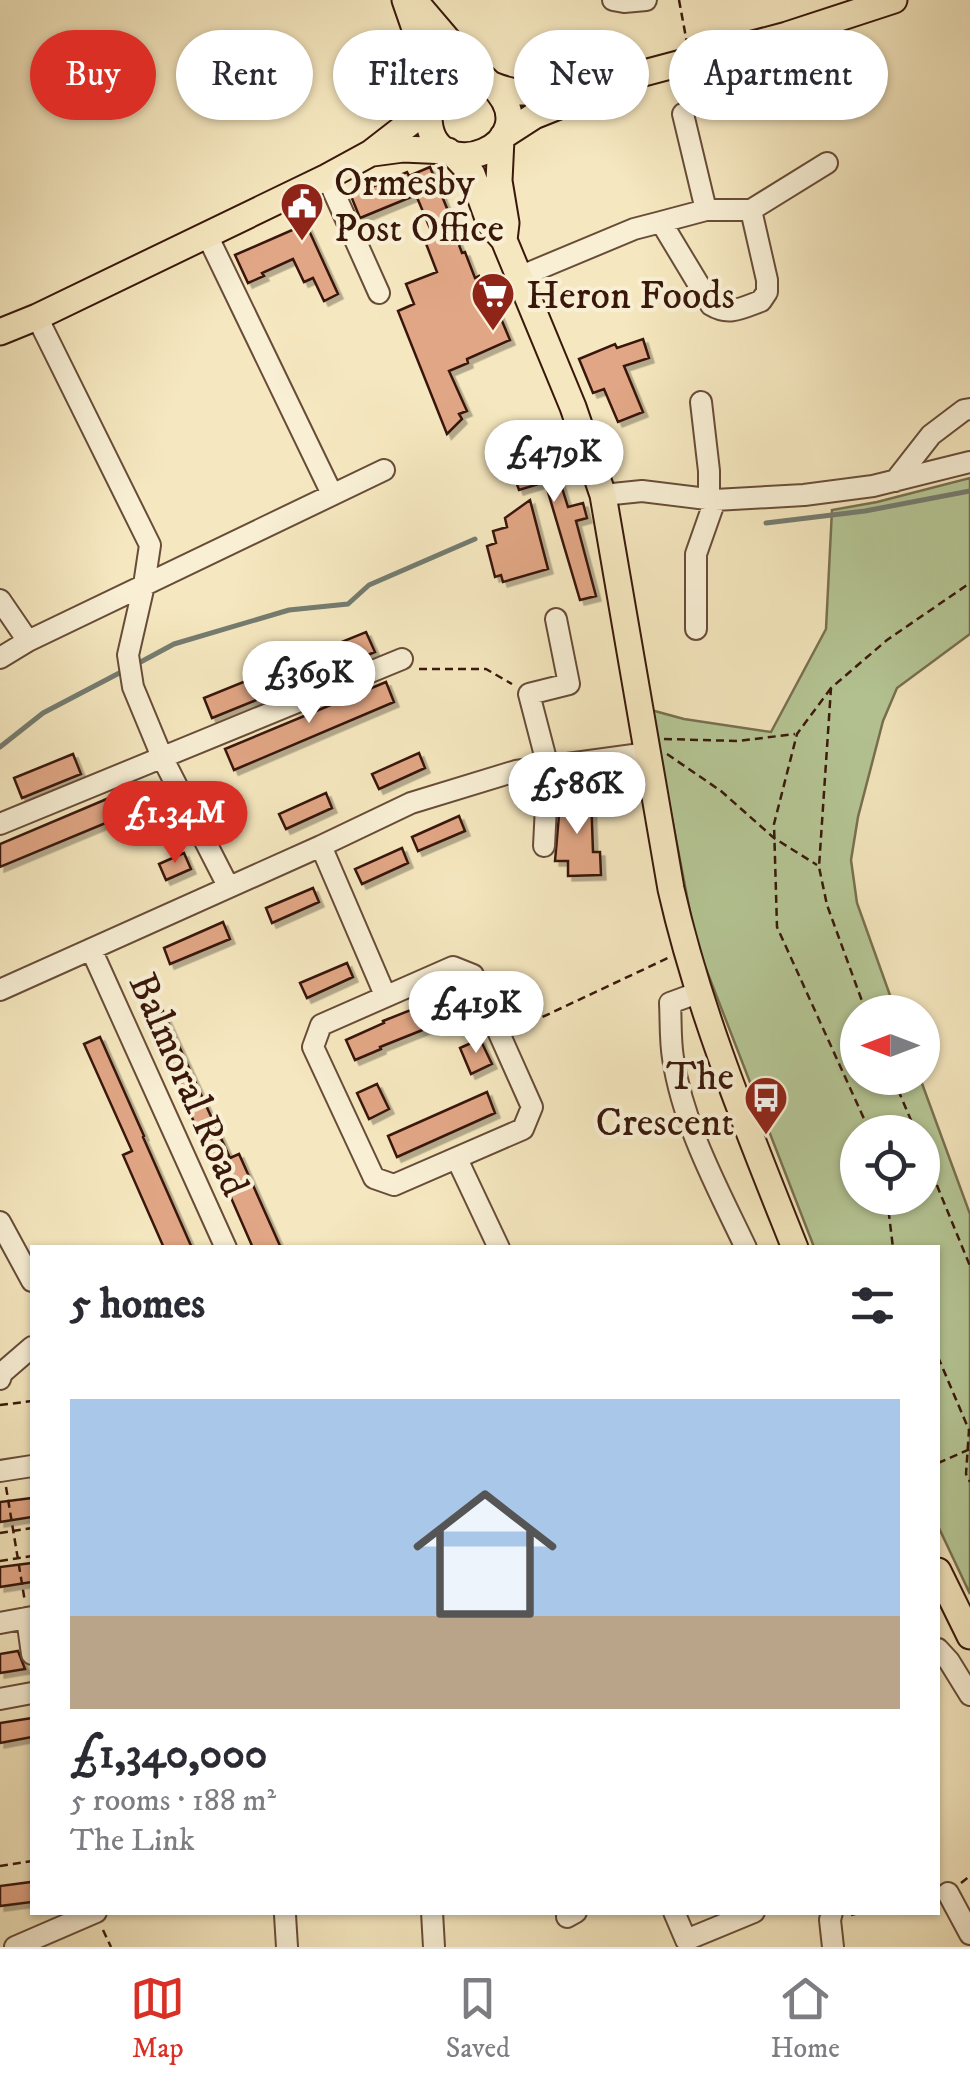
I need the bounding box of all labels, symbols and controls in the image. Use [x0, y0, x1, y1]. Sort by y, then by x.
chip: Buy [30, 30, 156, 120]
chip: Rent [176, 30, 313, 120]
chip: Filters [333, 30, 494, 120]
chip: New [514, 30, 649, 120]
chip: Apartment [669, 30, 888, 120]
place label: Ormesby Post Office [334, 159, 504, 255]
public building icon: Ormesby Post Office [279, 181, 325, 242]
supermarket icon: Heron Foods [470, 271, 516, 332]
place label: Heron Foods [526, 272, 735, 322]
pin: £479K [484, 420, 624, 505]
text: £479K [507, 432, 601, 472]
pin: £369K [239, 641, 379, 726]
text: £369K [264, 653, 354, 693]
pin: £586K [507, 752, 647, 837]
text: £586K [530, 764, 624, 804]
pin: £1.34M [94, 781, 256, 866]
text: £1.34M [124, 793, 226, 833]
street label: Balmoral Road [116, 966, 259, 1205]
pin: £419K [406, 971, 546, 1056]
text: £419K [431, 983, 521, 1023]
north arrow [840, 995, 940, 1095]
map controls [840, 995, 940, 1215]
place label: The Crescent [596, 1053, 734, 1149]
bus stop icon: The Crescent [743, 1075, 789, 1136]
button: locate [840, 1115, 940, 1215]
icon: filters [845, 1278, 900, 1333]
text: 5 homes [70, 1279, 205, 1331]
icon: home [395, 1464, 575, 1644]
text: £1,340,000 [70, 1729, 267, 1781]
text: 5 rooms · 188 m² [70, 1781, 276, 1821]
text: The Link [70, 1821, 195, 1861]
tab: Map [130, 1971, 185, 2066]
tab: Saved [446, 1971, 510, 2066]
tab: Home [771, 1971, 840, 2066]

